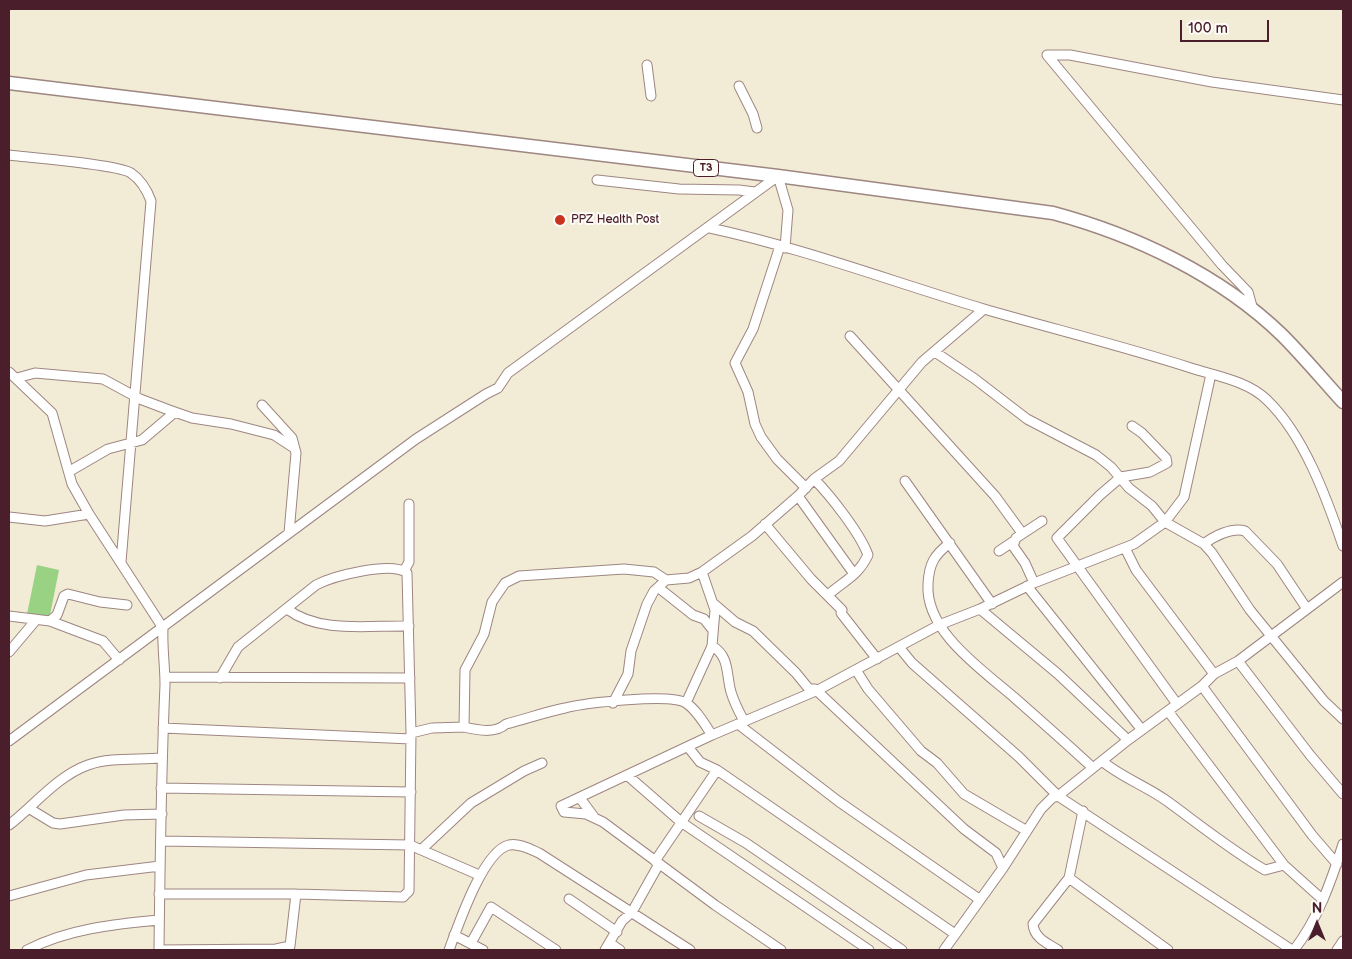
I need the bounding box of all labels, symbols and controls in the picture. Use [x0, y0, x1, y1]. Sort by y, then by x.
scale bar [1182, 10, 1271, 42]
text: 100 m [1188, 19, 1228, 38]
road number: T3 [694, 160, 718, 177]
marker: PPZ Health Post [553, 213, 567, 227]
place label: PPZ Health Post [571, 213, 659, 227]
north arrow [1292, 899, 1342, 949]
text: N [1312, 900, 1322, 917]

